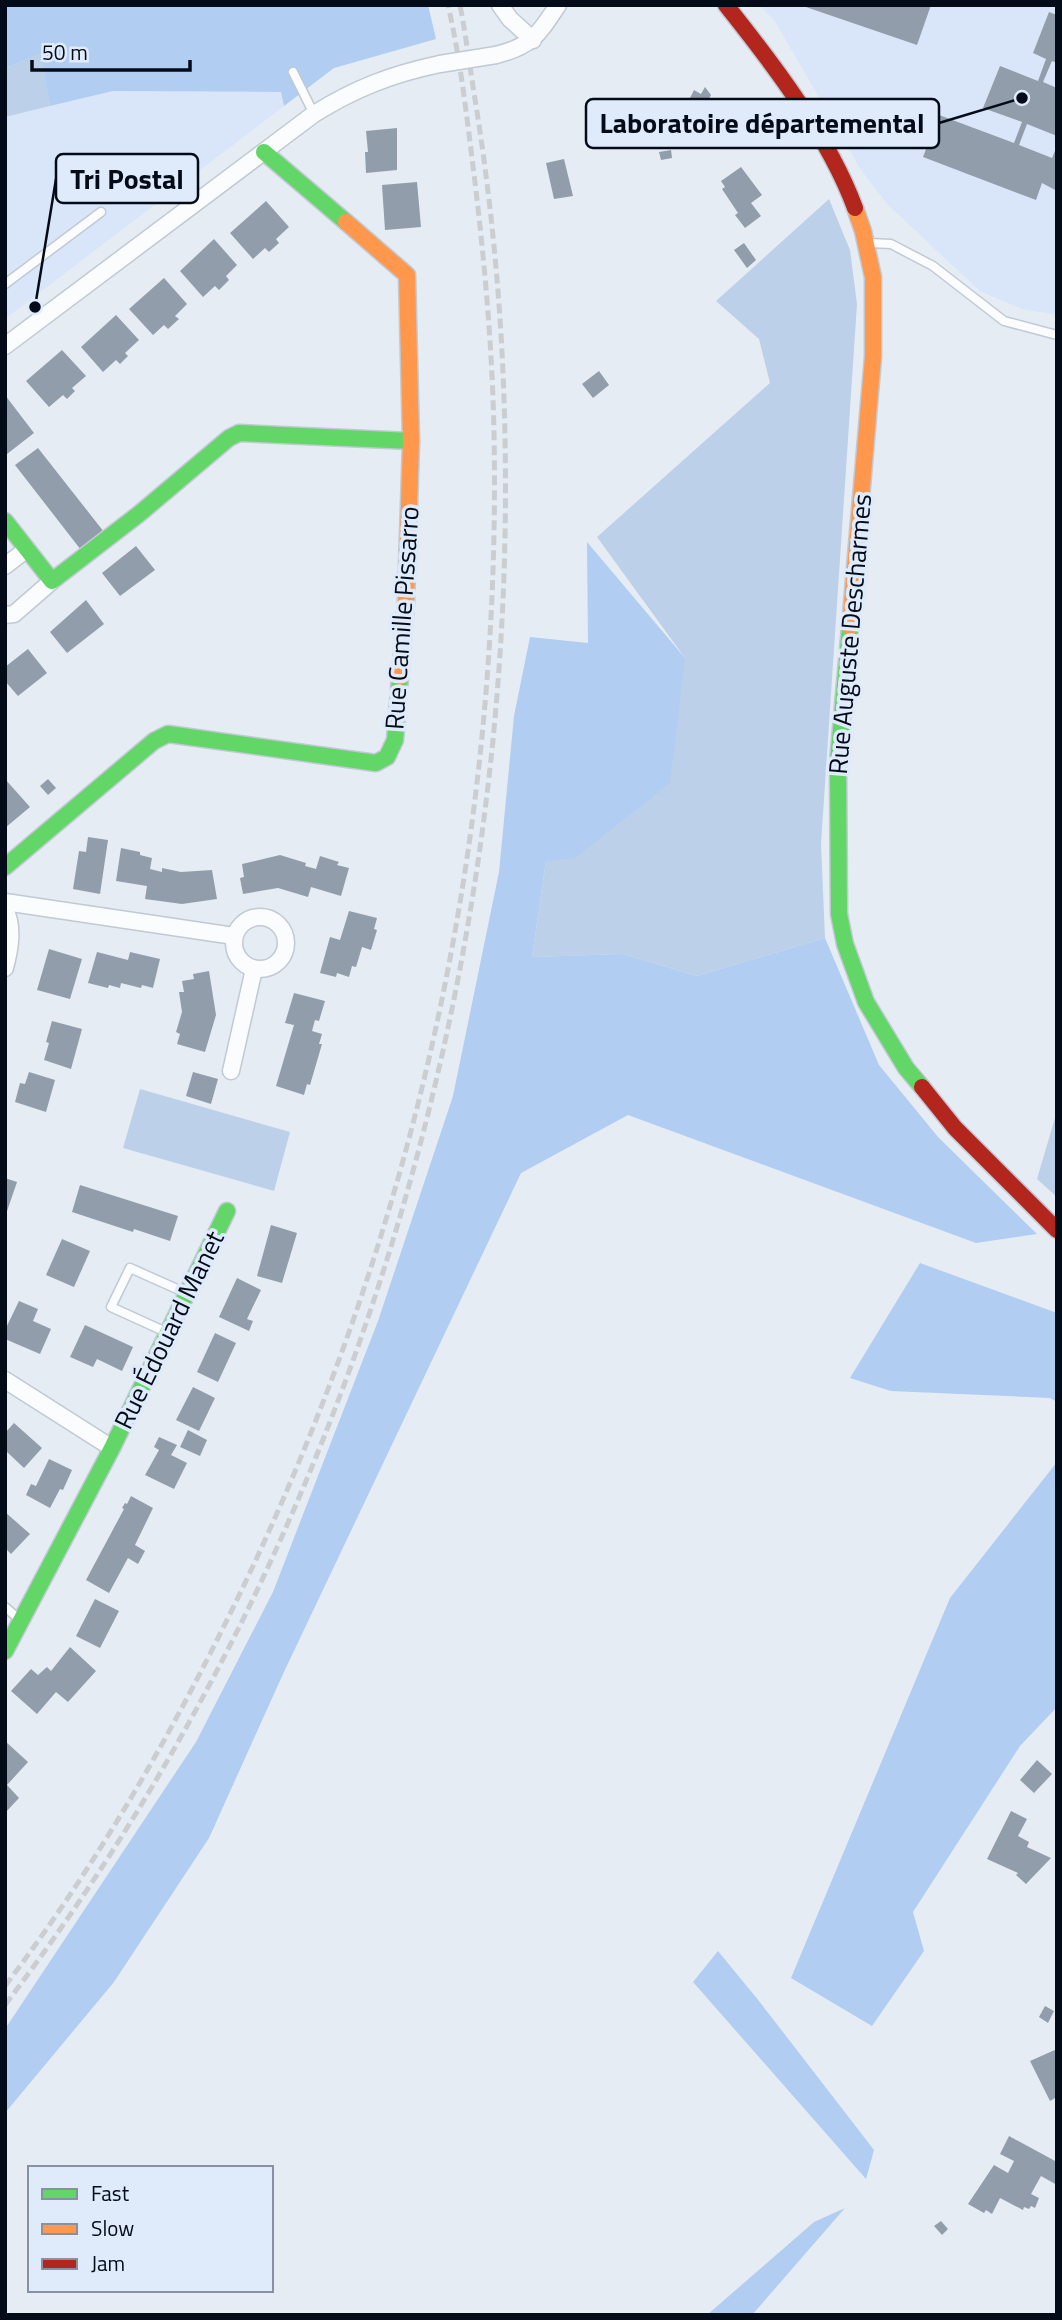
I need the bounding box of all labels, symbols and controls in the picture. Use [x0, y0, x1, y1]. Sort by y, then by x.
scale bar [32, 28, 189, 72]
text: 50 m [42, 36, 88, 68]
callout: Laboratoire départemental [586, 99, 939, 148]
text: Laboratoire départemental [600, 101, 924, 144]
callout: Tri Postal [56, 154, 198, 203]
text: Tri Postal [70, 157, 184, 200]
street label: Rue Auguste Descharmes [818, 492, 881, 776]
street label: Rue Camille Pissarro [374, 505, 429, 731]
street label: Rue Édouard Manet [104, 1224, 233, 1435]
legend [28, 2166, 273, 2292]
text: Fast [91, 2177, 130, 2209]
text: Slow [91, 2212, 134, 2244]
text: Jam [91, 2247, 125, 2279]

